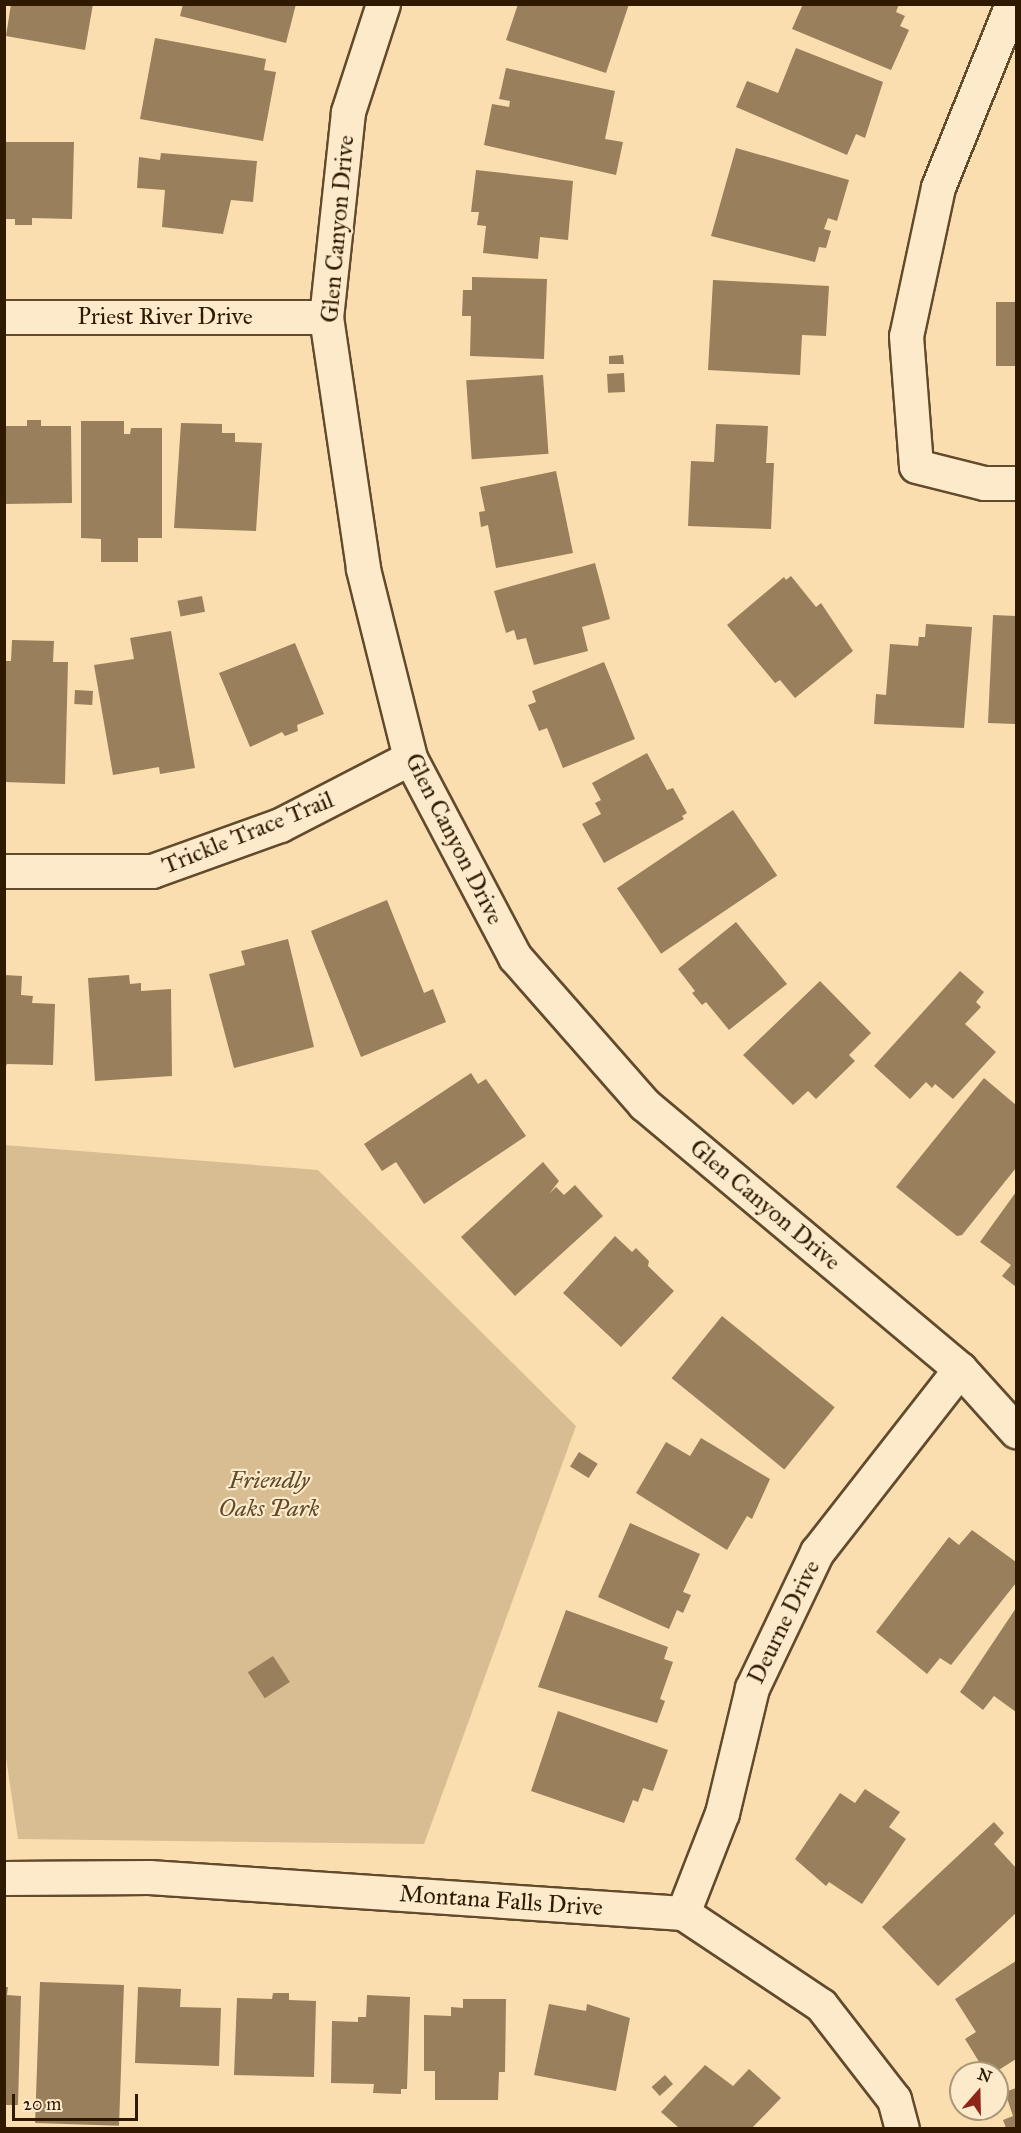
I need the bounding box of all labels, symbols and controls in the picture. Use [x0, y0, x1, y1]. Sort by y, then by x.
street label: Glen Canyon Drive [315, 134, 361, 324]
street label: Priest River Drive [77, 303, 253, 331]
street label: Glen Canyon Drive [398, 749, 510, 929]
street label: Trickle Trace Trail [158, 785, 338, 881]
street label: Glen Canyon Drive [684, 1134, 846, 1276]
park label: Friendly Oaks Park [219, 1467, 319, 1523]
street label: Deurne Drive [742, 1555, 826, 1689]
street label: Montana Falls Drive [398, 1880, 604, 1922]
north arrow [949, 2061, 1009, 2121]
text: N [975, 2064, 994, 2087]
scale bar [15, 2082, 141, 2120]
text: 20 m [23, 2093, 61, 2115]

